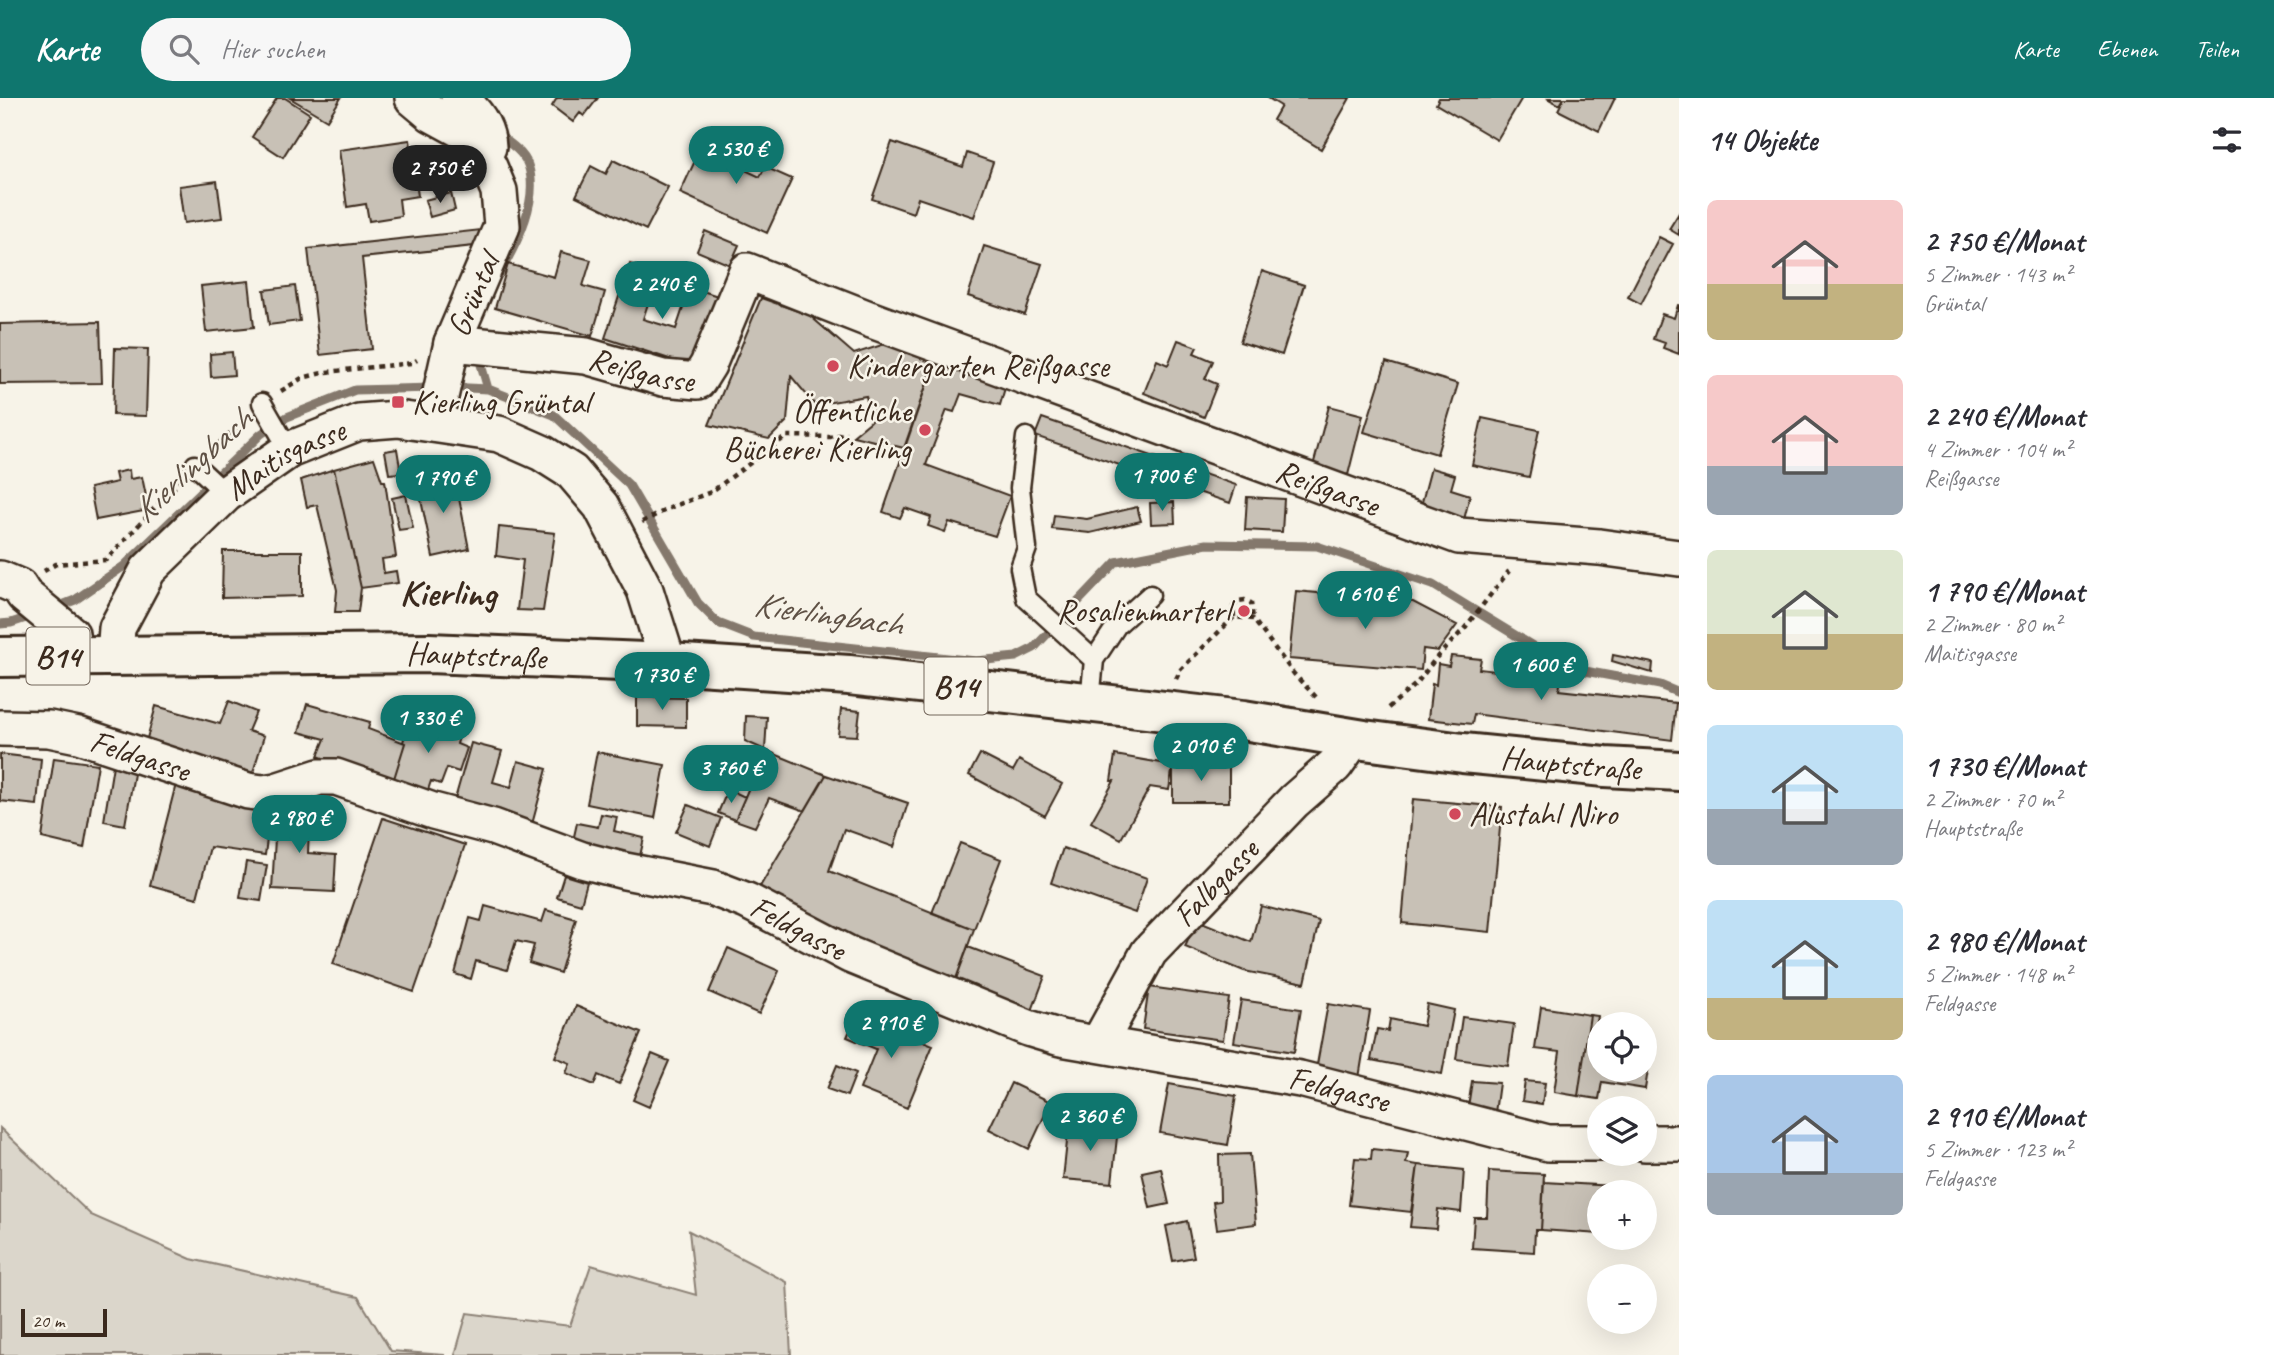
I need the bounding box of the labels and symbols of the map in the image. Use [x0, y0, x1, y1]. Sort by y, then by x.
pin: 2 530 € [671, 126, 801, 186]
pin: 2 750 € [375, 146, 505, 205]
street label: Grüntal [437, 242, 511, 343]
pin: 2 240 € [597, 262, 727, 321]
street label: Reißgasse [584, 337, 698, 402]
place label: Kindergarten Reißgasse [847, 345, 1111, 387]
marker: Kindergarten Reißgasse [825, 358, 841, 374]
place label: Kierling Grüntal [412, 381, 595, 423]
place label: Öffentliche Bücherei Kierling [724, 390, 913, 470]
marker: Kierling Grüntal [390, 394, 406, 410]
water label: Kierlingbach [122, 396, 264, 532]
street label: Maitisgasse [217, 408, 353, 509]
marker: Öffentliche Bücherei Kierling [917, 422, 933, 438]
street label: Reißgasse [1270, 449, 1387, 527]
pin: 1 700 € [1097, 454, 1227, 513]
pin: 1 790 € [378, 456, 508, 515]
district label: Kierling [400, 569, 499, 616]
pin: 1 610 € [1300, 572, 1430, 631]
water label: Kierlingbach [751, 581, 908, 647]
place label: Rosalienmarterl [1056, 590, 1235, 632]
marker: Rosalienmarterl [1236, 603, 1252, 619]
road number: B14 [27, 628, 90, 684]
street label: Hauptstraße [406, 632, 549, 679]
pin: 1 600 € [1476, 642, 1606, 702]
pin: 1 730 € [597, 652, 727, 712]
road number: B14 [925, 658, 988, 714]
pin: 1 330 € [363, 696, 493, 755]
street label: Feldgasse [85, 719, 197, 792]
pin: 2 010 € [1136, 724, 1266, 783]
street label: Hauptstraße [1499, 736, 1644, 790]
pin: 3 760 € [666, 746, 796, 805]
place label: Alustahl Niro [1469, 793, 1619, 835]
pin: 2 980 € [234, 796, 364, 855]
marker: Alustahl Niro [1447, 806, 1463, 822]
street label: Falbgasse [1164, 828, 1269, 936]
street label: Feldgasse [743, 885, 855, 971]
pin: 2 910 € [826, 1000, 956, 1060]
street label: Feldgasse [1285, 1056, 1396, 1123]
pin: 2 360 € [1025, 1094, 1155, 1153]
scale bar [21, 1306, 107, 1338]

